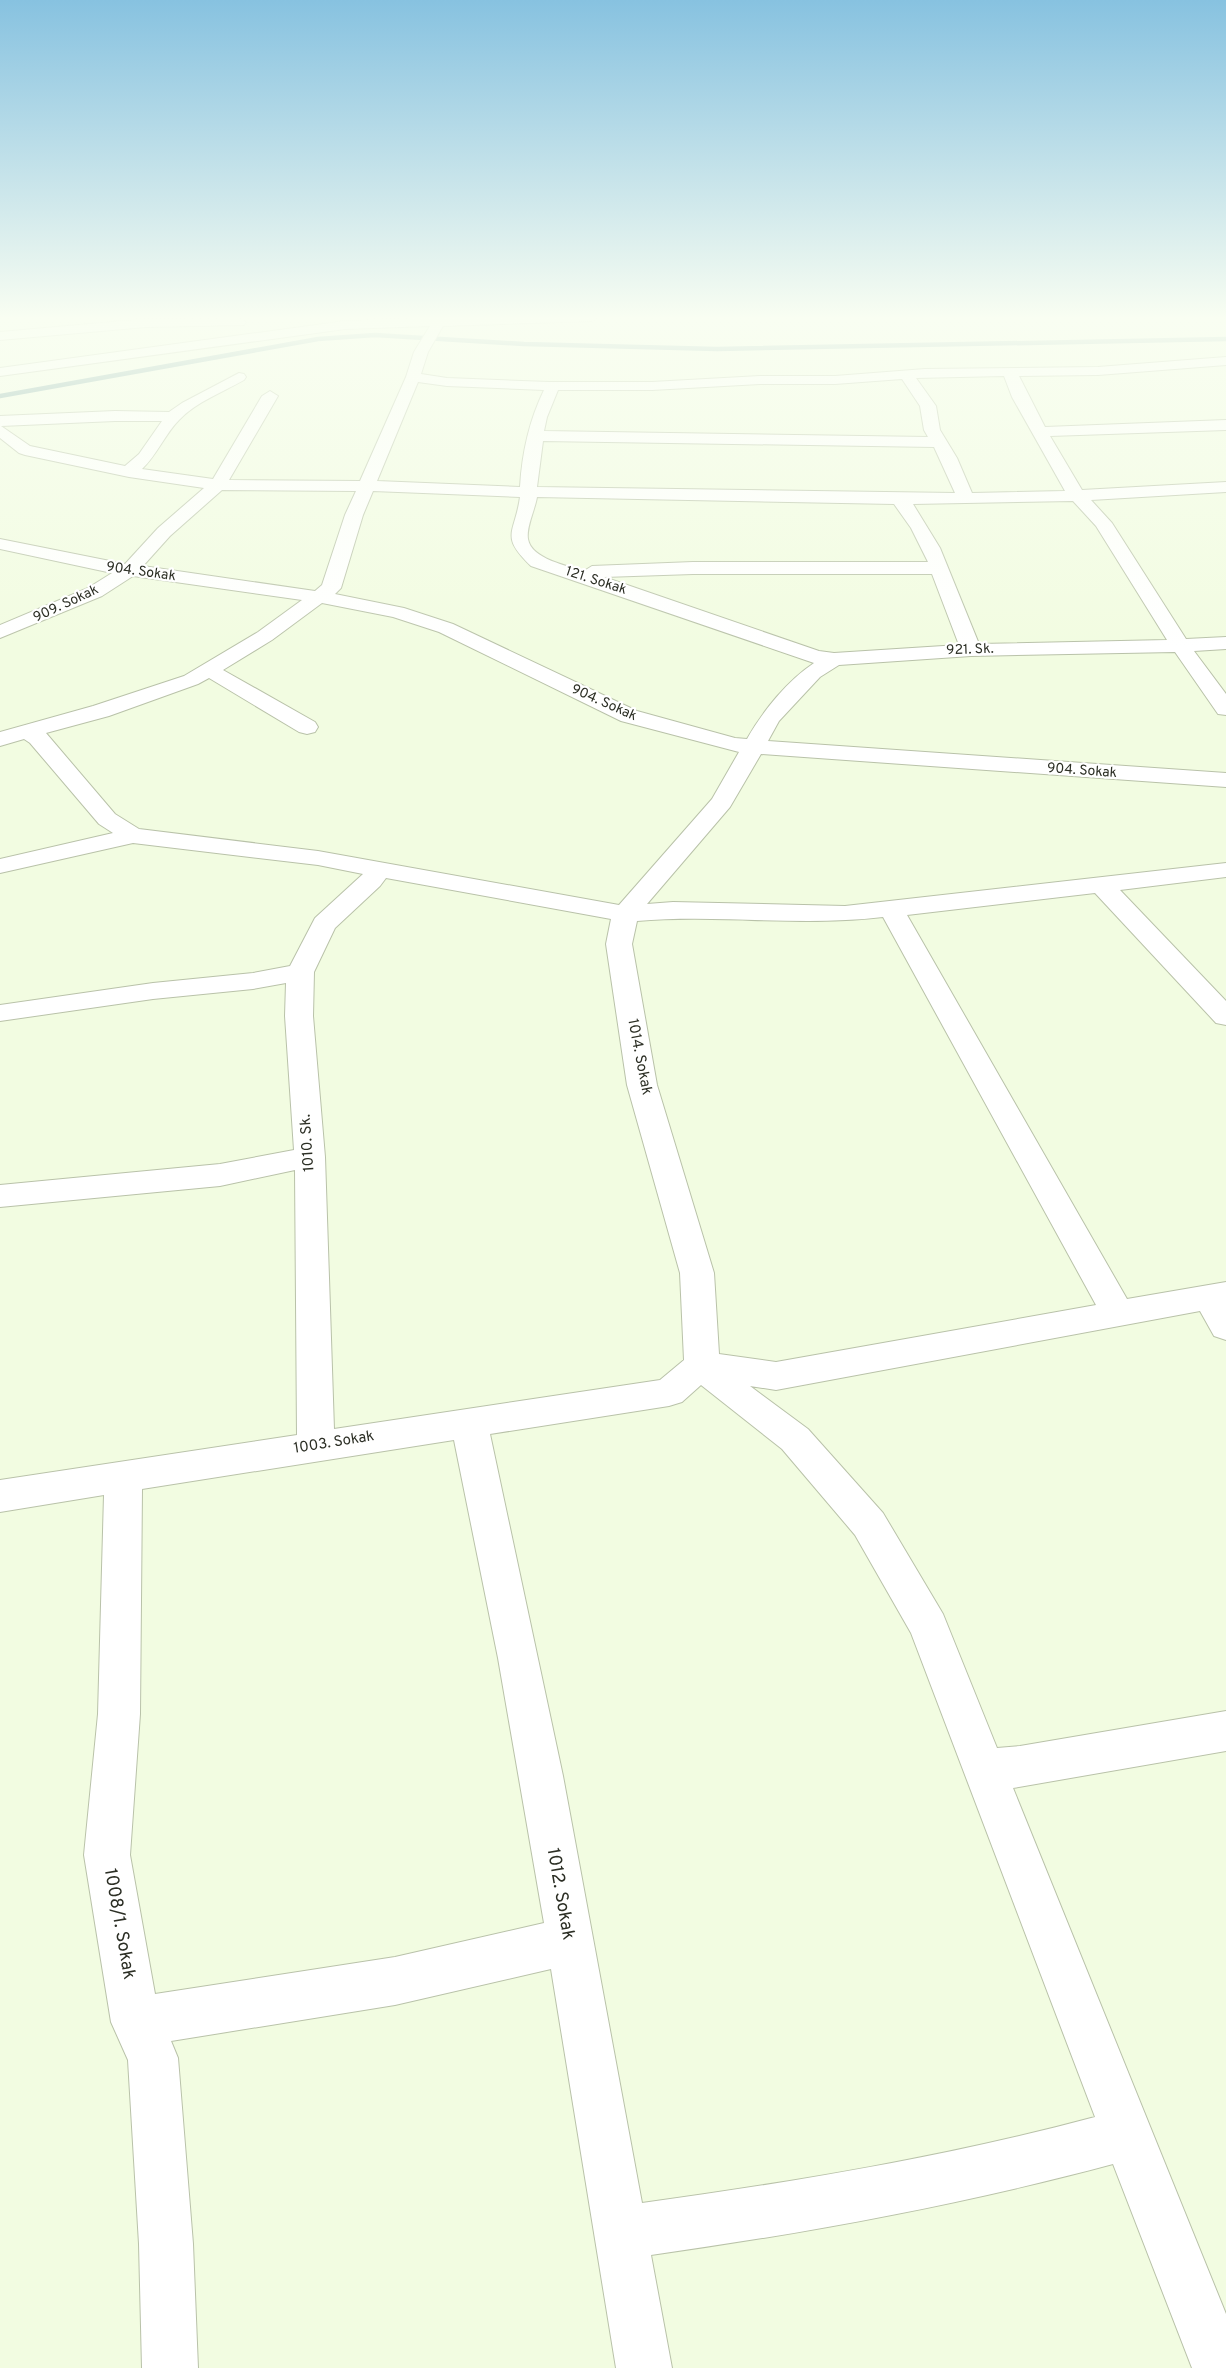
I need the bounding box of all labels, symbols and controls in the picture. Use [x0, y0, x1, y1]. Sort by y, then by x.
street label: 904. Sokak [105, 559, 177, 585]
street label: 121. Sokak [563, 563, 629, 599]
street label: 909. Sokak [31, 582, 101, 626]
street label: 921. Sk. [946, 641, 994, 659]
street label: 904. Sokak [568, 681, 640, 725]
street label: 904. Sokak [1046, 760, 1118, 782]
street label: 1014. Sokak [622, 1017, 656, 1097]
street label: 1010. Sk. [297, 1114, 319, 1172]
street label: 1003. Sokak [292, 1427, 376, 1459]
street label: 1012. Sokak [541, 1846, 579, 1942]
street label: 1008/1. Sokak [98, 1867, 140, 1981]

